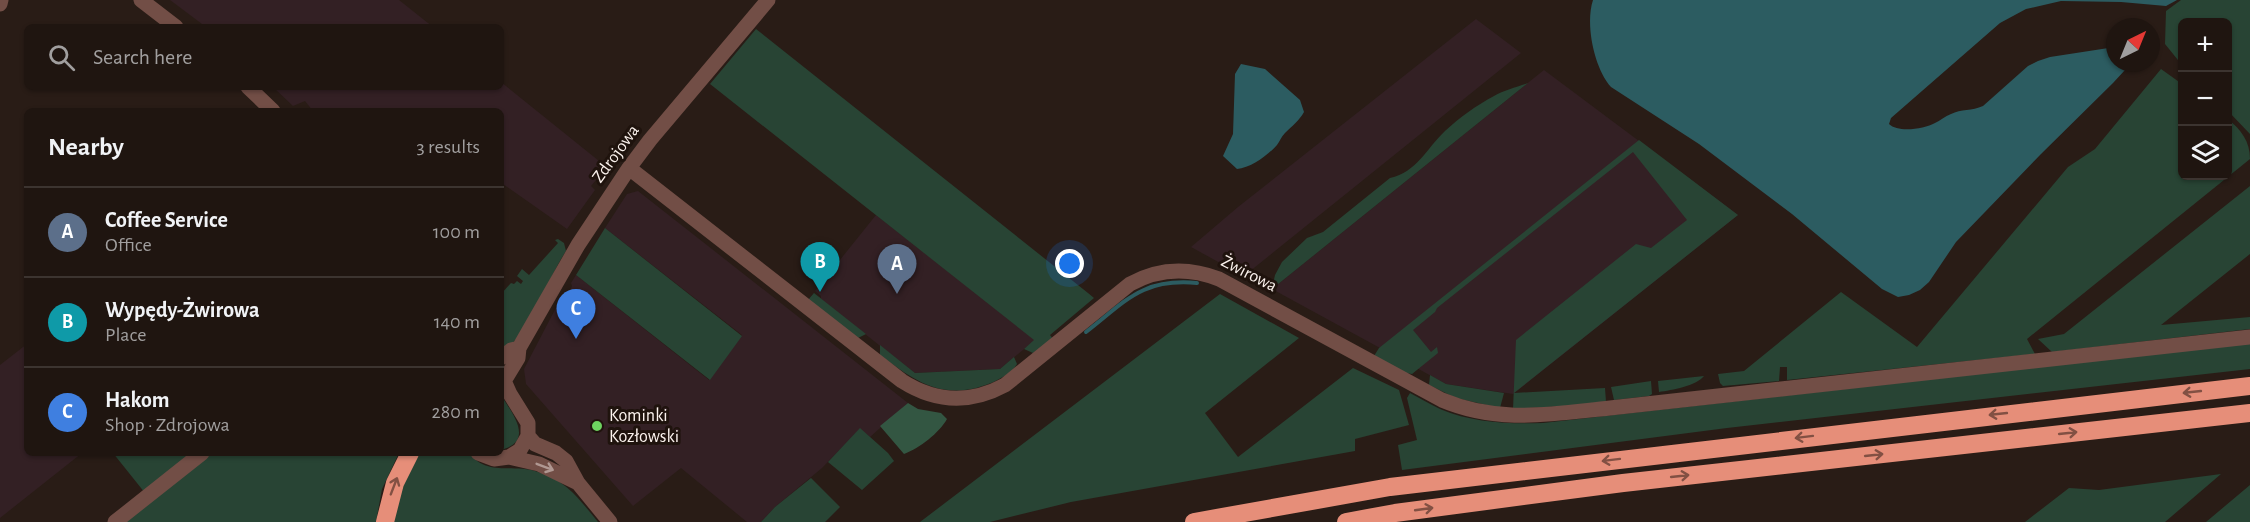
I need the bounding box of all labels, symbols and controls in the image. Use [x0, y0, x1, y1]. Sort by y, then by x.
north arrow [2106, 18, 2160, 72]
map controls [2178, 18, 2232, 180]
button: + [2178, 18, 2232, 72]
search box [24, 24, 504, 90]
icon: search [45, 41, 78, 74]
text: Search here [93, 46, 192, 68]
button: − [2178, 72, 2232, 126]
street label: Zdrojowa [589, 122, 643, 186]
button: layers [2178, 126, 2232, 180]
text: Nearby [48, 134, 124, 160]
text: 3 results [416, 137, 480, 157]
text: Coffee Service [105, 209, 228, 231]
text: A [62, 222, 74, 242]
text: 100 m [433, 222, 480, 242]
text: Office [105, 235, 152, 255]
pin: B [800, 242, 840, 292]
pin: A [878, 244, 916, 294]
your location [1055, 249, 1084, 278]
street label: Żwirowa [1218, 251, 1281, 296]
pin: C [556, 290, 596, 339]
text: Wypędy-Żwirowa [105, 299, 260, 321]
text: B [62, 312, 73, 332]
text: 140 m [434, 312, 480, 332]
text: Place [105, 325, 146, 345]
one-way arrow [2182, 387, 2202, 398]
text: Hakom [105, 389, 170, 411]
text: C [62, 402, 73, 422]
text: 280 m [432, 402, 480, 422]
place label: Kominki Kozłowski [609, 407, 679, 446]
one-way arrow [1989, 409, 2009, 420]
text: Shop · Zdrojowa [105, 415, 230, 435]
marker: Kominki Kozłowski [590, 419, 604, 433]
one-way arrow [2057, 428, 2077, 439]
one-way arrow [1795, 432, 1815, 443]
one-way arrow [1864, 449, 1884, 460]
one-way arrow [1601, 455, 1621, 466]
one-way arrow [535, 462, 554, 473]
one-way arrow [1670, 471, 1690, 482]
one-way arrow [389, 477, 400, 496]
one-way arrow [1414, 504, 1434, 515]

